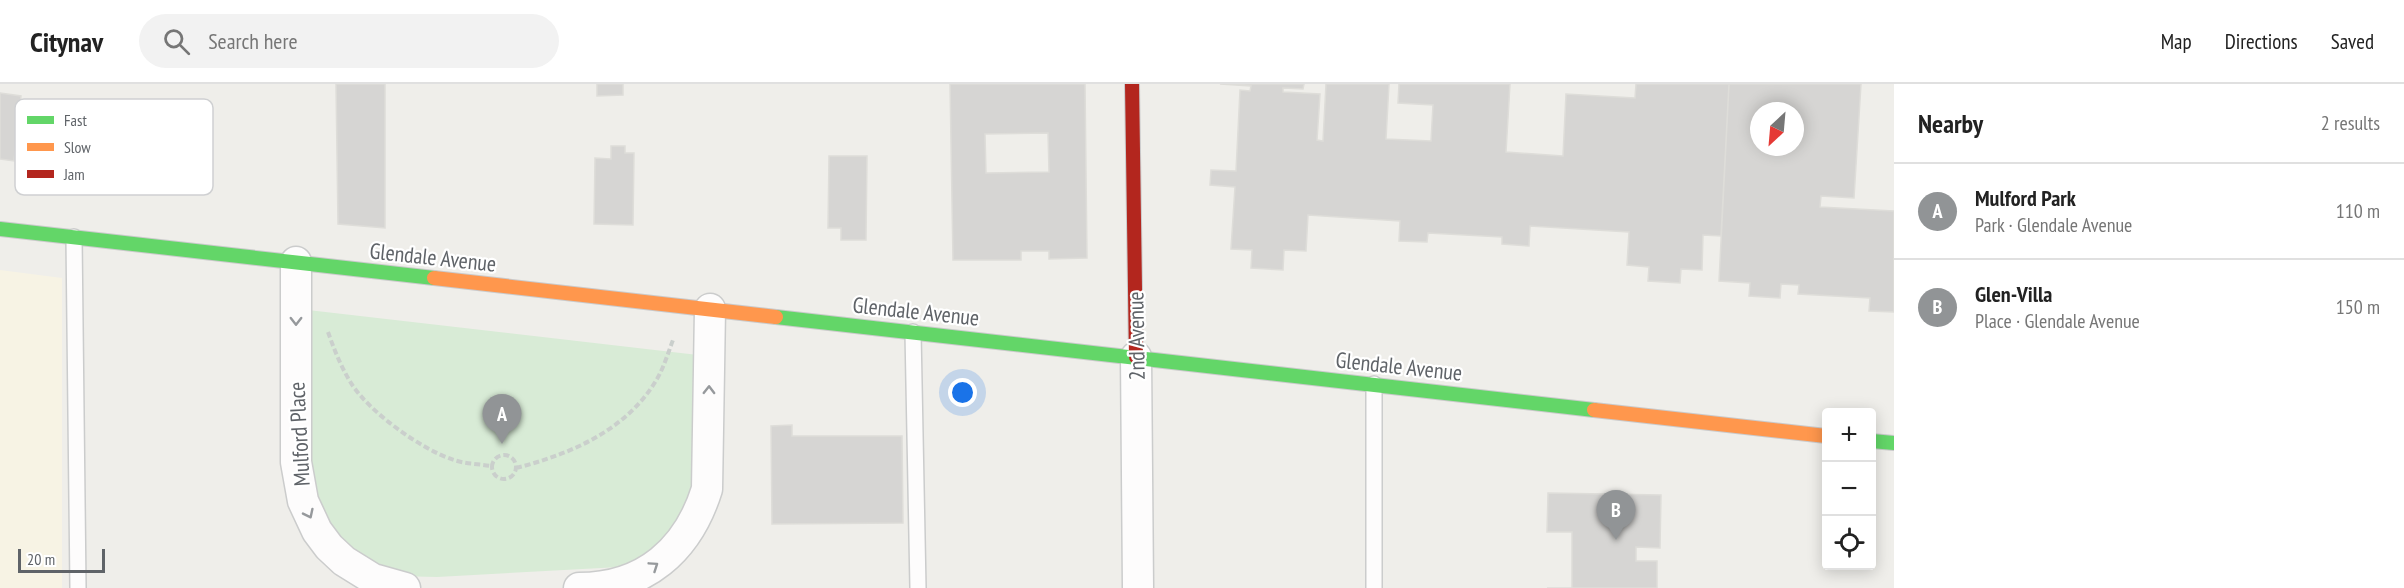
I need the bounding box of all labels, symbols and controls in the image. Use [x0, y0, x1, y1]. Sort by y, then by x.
search box [139, 14, 559, 68]
text: Citynav [30, 23, 103, 60]
icon: search [160, 25, 193, 58]
text: Search here [208, 27, 298, 55]
text: Map [2161, 28, 2192, 55]
text: Directions [2225, 28, 2298, 55]
text: Saved [2331, 28, 2374, 55]
legend [15, 99, 213, 195]
north arrow [1750, 102, 1804, 156]
text: Nearby [1918, 107, 1983, 140]
text: Fast [64, 110, 87, 130]
text: 2 results [2321, 110, 2380, 136]
text: Slow [64, 137, 91, 157]
text: Jam [63, 164, 85, 184]
text: Mulford Park [1975, 184, 2076, 212]
text: A [1932, 198, 1943, 224]
text: 110 m [2336, 198, 2380, 224]
text: Park · Glendale Avenue [1975, 212, 2132, 238]
street label: Glendale Avenue [368, 236, 498, 278]
text: Glen-Villa [1975, 280, 2052, 308]
street label: Glendale Avenue [851, 290, 981, 332]
street label: 2nd Avenue [1121, 291, 1151, 381]
text: B [1933, 294, 1942, 320]
text: 150 m [2336, 294, 2380, 320]
text: Place · Glendale Avenue [1975, 308, 2140, 334]
one-way arrow [290, 316, 302, 325]
street label: Glendale Avenue [1334, 345, 1464, 387]
your location [948, 378, 977, 407]
street label: Mulford Place [282, 381, 316, 487]
one-way arrow [703, 385, 715, 394]
pin: A [482, 394, 522, 444]
map controls [1822, 408, 1876, 570]
button: + [1822, 408, 1876, 462]
button: − [1822, 462, 1876, 516]
pin: B [1596, 490, 1636, 540]
one-way arrow [301, 507, 313, 518]
button: locate [1822, 516, 1876, 570]
scale bar [18, 546, 105, 574]
text: 20 m [27, 549, 55, 569]
one-way arrow [647, 562, 658, 573]

